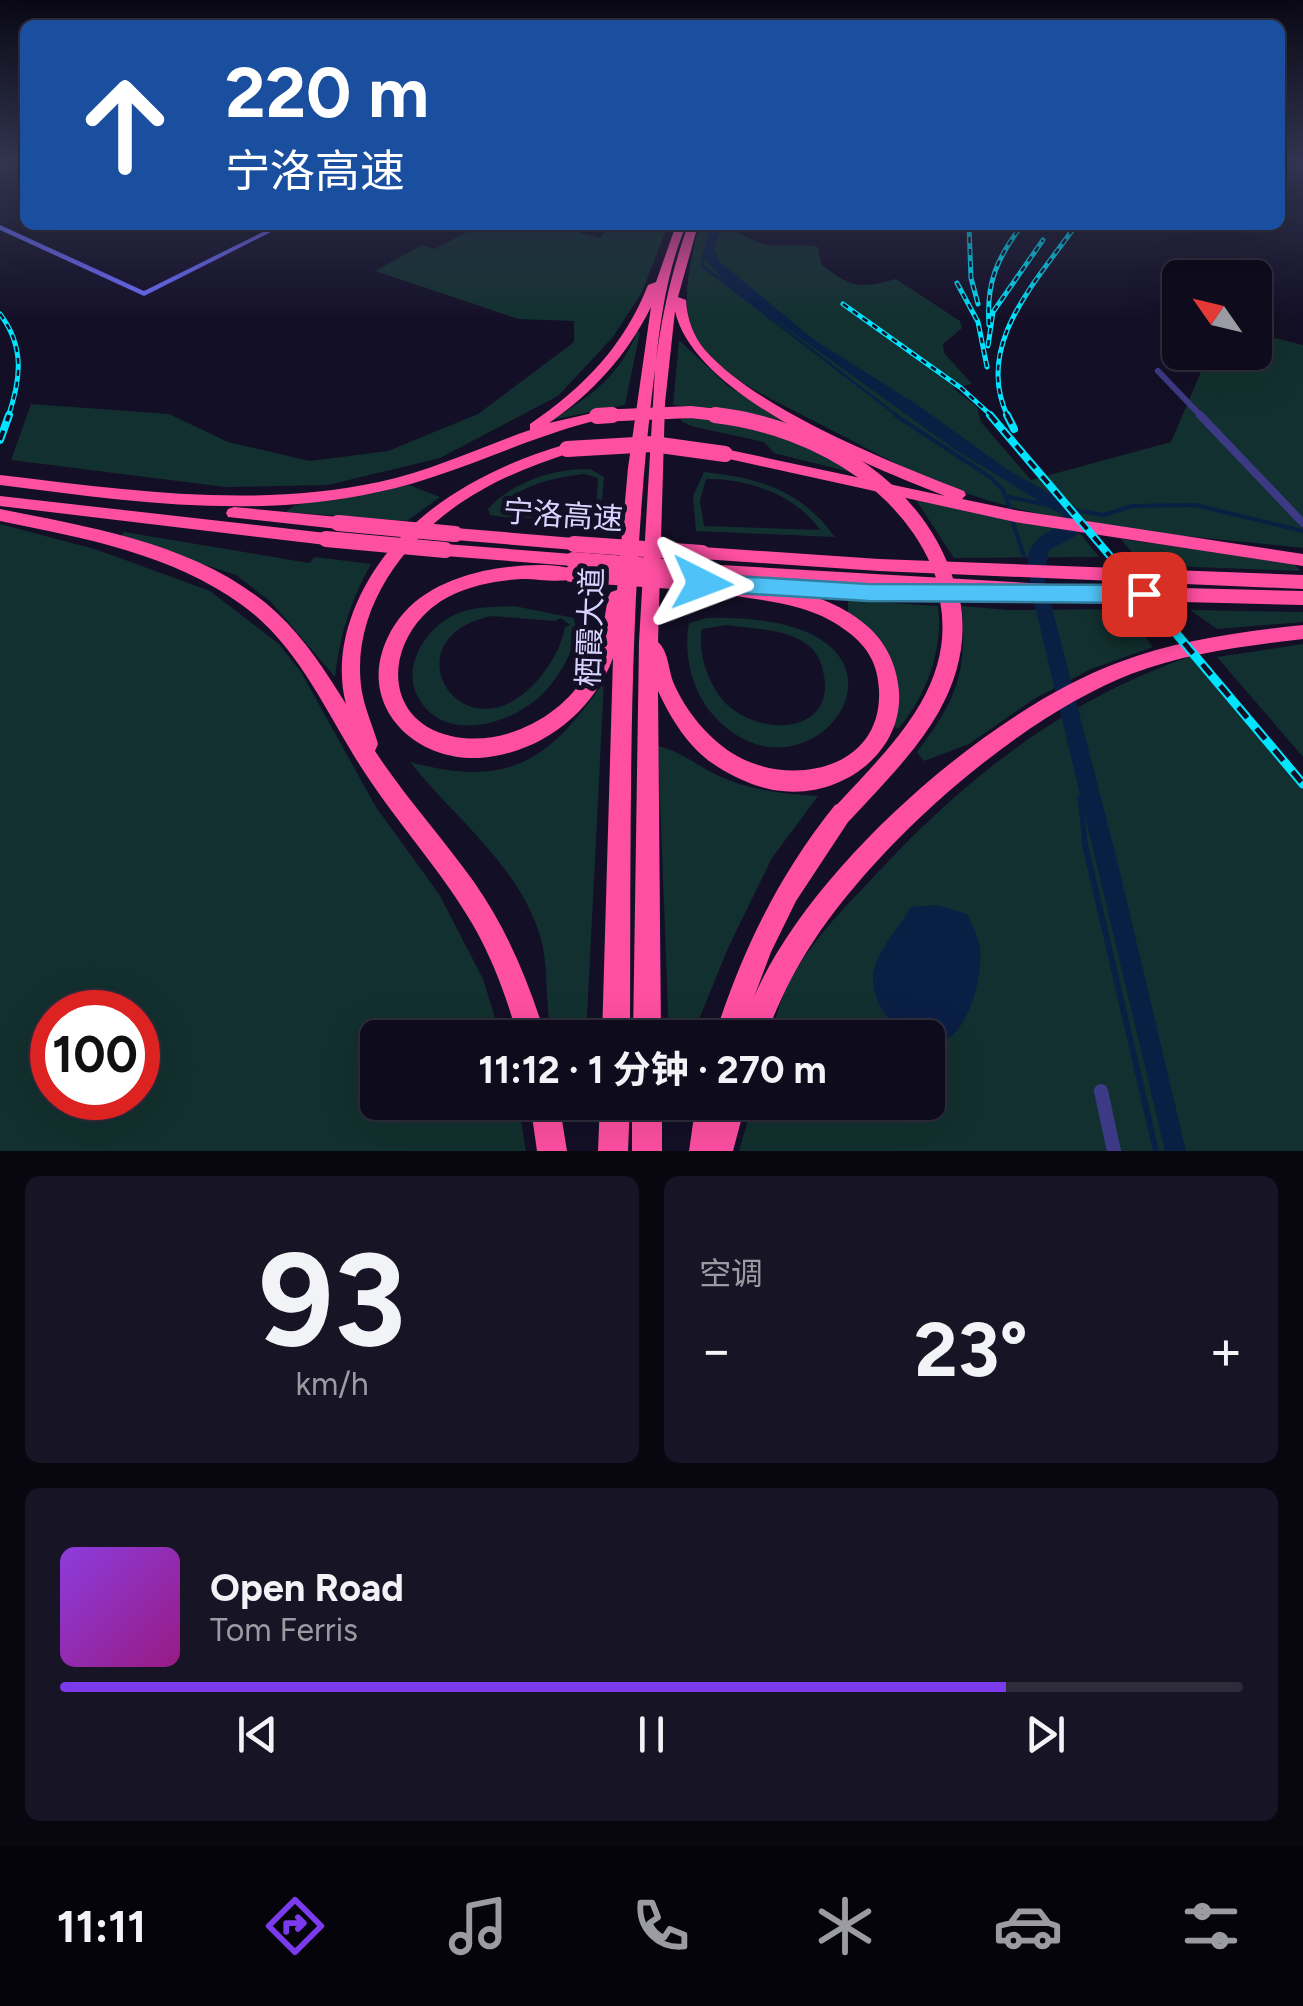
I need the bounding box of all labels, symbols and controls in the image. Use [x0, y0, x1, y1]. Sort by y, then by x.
text: 220 m [225, 50, 429, 135]
icon: ahead [60, 60, 190, 190]
text: 宁洛高速 [225, 144, 405, 198]
north arrow [1162, 260, 1272, 370]
map controls [1162, 260, 1272, 370]
street label: 宁洛高速 [502, 492, 624, 538]
position arrow [650, 531, 754, 635]
pin [1102, 552, 1187, 637]
street label: 栖霞大道 [569, 566, 611, 688]
icon: arrive [1117, 567, 1172, 622]
speed limit sign: 100 [30, 990, 160, 1120]
text: 11:12 · 1 分钟 · 270 m [478, 1047, 827, 1093]
text: 93 [258, 1222, 406, 1378]
text: 空调 [699, 1255, 763, 1293]
text: 23° [914, 1305, 1028, 1395]
text: − [699, 1317, 733, 1383]
text: + [1209, 1317, 1243, 1383]
text: km/h [295, 1365, 369, 1403]
text: Open Road [210, 1565, 404, 1611]
text: Tom Ferris [210, 1611, 358, 1649]
icon: previous [230, 1707, 285, 1762]
icon: pause [624, 1707, 679, 1762]
icon: next [1018, 1707, 1073, 1762]
icon: directions [260, 1891, 330, 1961]
icon: music [443, 1891, 513, 1961]
icon: phone [626, 1891, 696, 1961]
icon: climate [810, 1891, 880, 1961]
icon: car [993, 1891, 1063, 1961]
icon: filters [1176, 1891, 1246, 1961]
text: 11:11 [57, 1899, 146, 1953]

